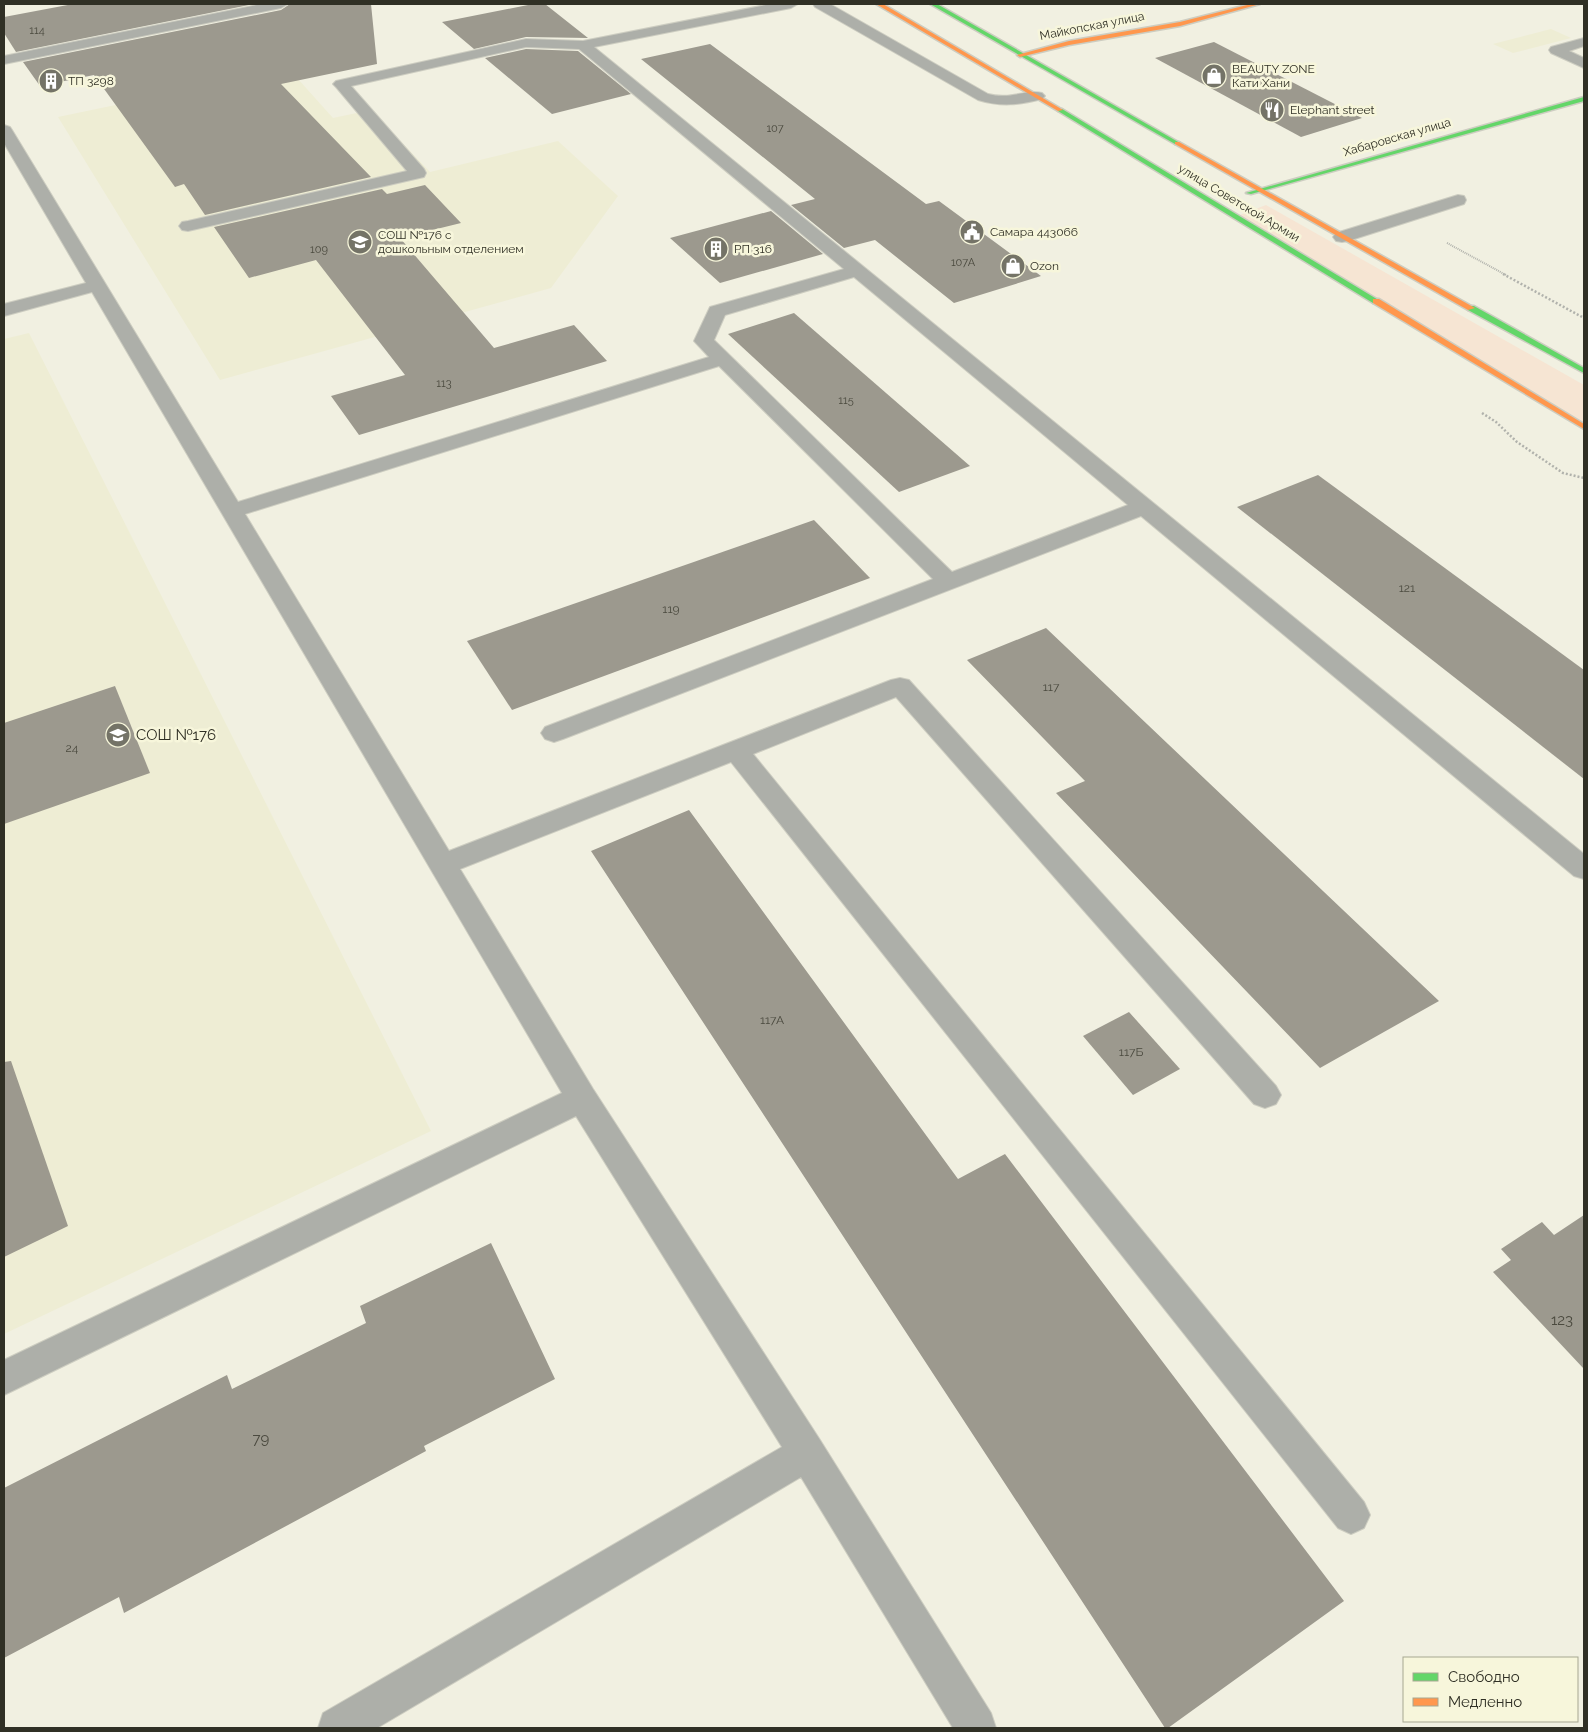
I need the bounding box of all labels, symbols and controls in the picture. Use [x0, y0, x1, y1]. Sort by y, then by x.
street label: Майкопская улица [1039, 9, 1145, 43]
house number: 114 [29, 24, 45, 37]
place label: BEAUTY ZONE Кати Хани [1232, 62, 1315, 90]
shop icon: BEAUTY ZONE Кати Хани [1201, 63, 1227, 89]
building icon: ТП 3298 [38, 68, 64, 94]
place label: ТП 3298 [68, 74, 114, 88]
restaurant icon: Elephant street [1259, 97, 1285, 123]
place label: Elephant street [1290, 103, 1374, 117]
street label: Хабаровская улица [1342, 115, 1452, 159]
house number: 107 [766, 122, 784, 135]
street label: улица Советской Армии [1176, 161, 1302, 245]
public building icon: Самара 443066 [959, 219, 985, 245]
place label: Самара 443066 [990, 225, 1078, 239]
place label: СОШ №176 с дошкольным отделением [378, 228, 524, 256]
school or university icon: СОШ №176 с дошкольным отделением [347, 229, 373, 255]
building icon: РП 316 [703, 236, 729, 262]
place label: РП 316 [734, 242, 772, 256]
house number: 109 [310, 243, 328, 256]
shop icon: Ozon [1000, 253, 1026, 279]
house number: 107А [951, 256, 976, 269]
place label: Ozon [1030, 259, 1059, 273]
house number: 113 [436, 377, 452, 390]
house number: 115 [838, 394, 854, 407]
house number: 121 [1399, 581, 1415, 595]
house number: 119 [662, 602, 680, 616]
house number: 117 [1043, 680, 1060, 694]
school or university icon: СОШ №176 [105, 722, 131, 748]
place label: СОШ №176 [136, 726, 216, 744]
house number: 24 [66, 741, 79, 755]
house number: 117А [760, 1013, 784, 1027]
house number: 117Б [1119, 1045, 1143, 1059]
house number: 123 [1551, 1311, 1573, 1329]
house number: 79 [253, 1430, 270, 1448]
legend [1403, 1657, 1578, 1722]
text: Свободно [1448, 1668, 1520, 1686]
text: Медленно [1448, 1693, 1522, 1711]

